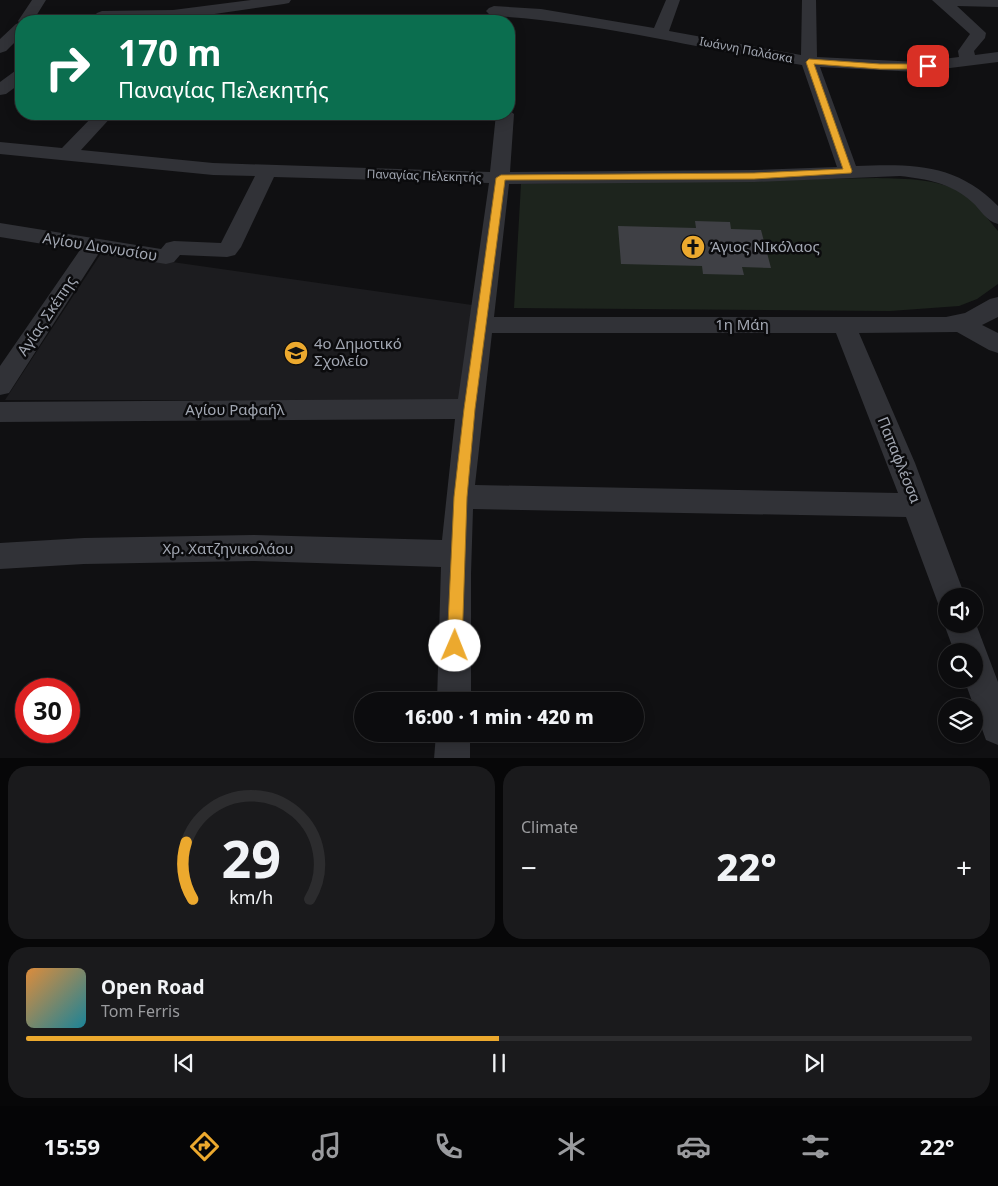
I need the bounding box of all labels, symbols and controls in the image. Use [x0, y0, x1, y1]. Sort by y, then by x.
text: 170 m [118, 29, 221, 76]
street label: Ιωάννη Παλάσκα [698, 32, 795, 67]
icon: right [35, 35, 100, 100]
pin [907, 45, 949, 87]
icon: arrive [914, 52, 942, 80]
text: Παναγίας Πελεκητής [118, 74, 329, 104]
street label: Παναγίας Πελεκητής [366, 165, 482, 186]
street label: Αγίου Διονυσίου [41, 227, 159, 265]
church icon: Άγιος ΝΙκόλαος [680, 234, 706, 260]
place label: Άγιος ΝΙκόλαος [710, 236, 820, 256]
street label: Αγίας Σκέπης [12, 272, 80, 359]
street label: 1η Μάη [715, 314, 769, 334]
place label: 4ο Δημοτικό Σχολείο [314, 333, 402, 370]
school or university icon: 4ο Δημοτικό Σχολείο [283, 340, 309, 366]
street label: Αγίου Ραφαήλ [185, 399, 285, 419]
street label: Παπαφλέσσα [874, 413, 927, 506]
street label: Χρ. Χατζηνικολάου [162, 538, 294, 558]
map controls [938, 588, 983, 743]
button: sound [938, 588, 983, 633]
position arrow [428, 619, 480, 671]
button: search [938, 643, 983, 688]
speed limit sign: 30 [15, 678, 80, 743]
button: layers [938, 698, 983, 743]
text: 16:00 · 1 min · 420 m [404, 704, 594, 730]
text: Climate [521, 816, 578, 838]
text: 29 [222, 822, 281, 893]
text: 22° [716, 840, 777, 892]
text: − [521, 848, 537, 886]
text: + [956, 848, 972, 886]
text: km/h [230, 885, 273, 909]
text: Open Road [101, 974, 204, 1000]
text: Tom Ferris [101, 1000, 180, 1022]
icon: previous [170, 1049, 198, 1077]
icon: pause [485, 1049, 513, 1077]
icon: next [800, 1049, 828, 1077]
icon: directions [187, 1129, 222, 1164]
icon: music [309, 1129, 344, 1164]
icon: phone [431, 1129, 466, 1164]
icon: climate [554, 1129, 589, 1164]
icon: car [676, 1129, 711, 1164]
icon: filters [798, 1129, 833, 1164]
text: 15:59 [44, 1131, 100, 1161]
text: 22° [920, 1131, 954, 1161]

